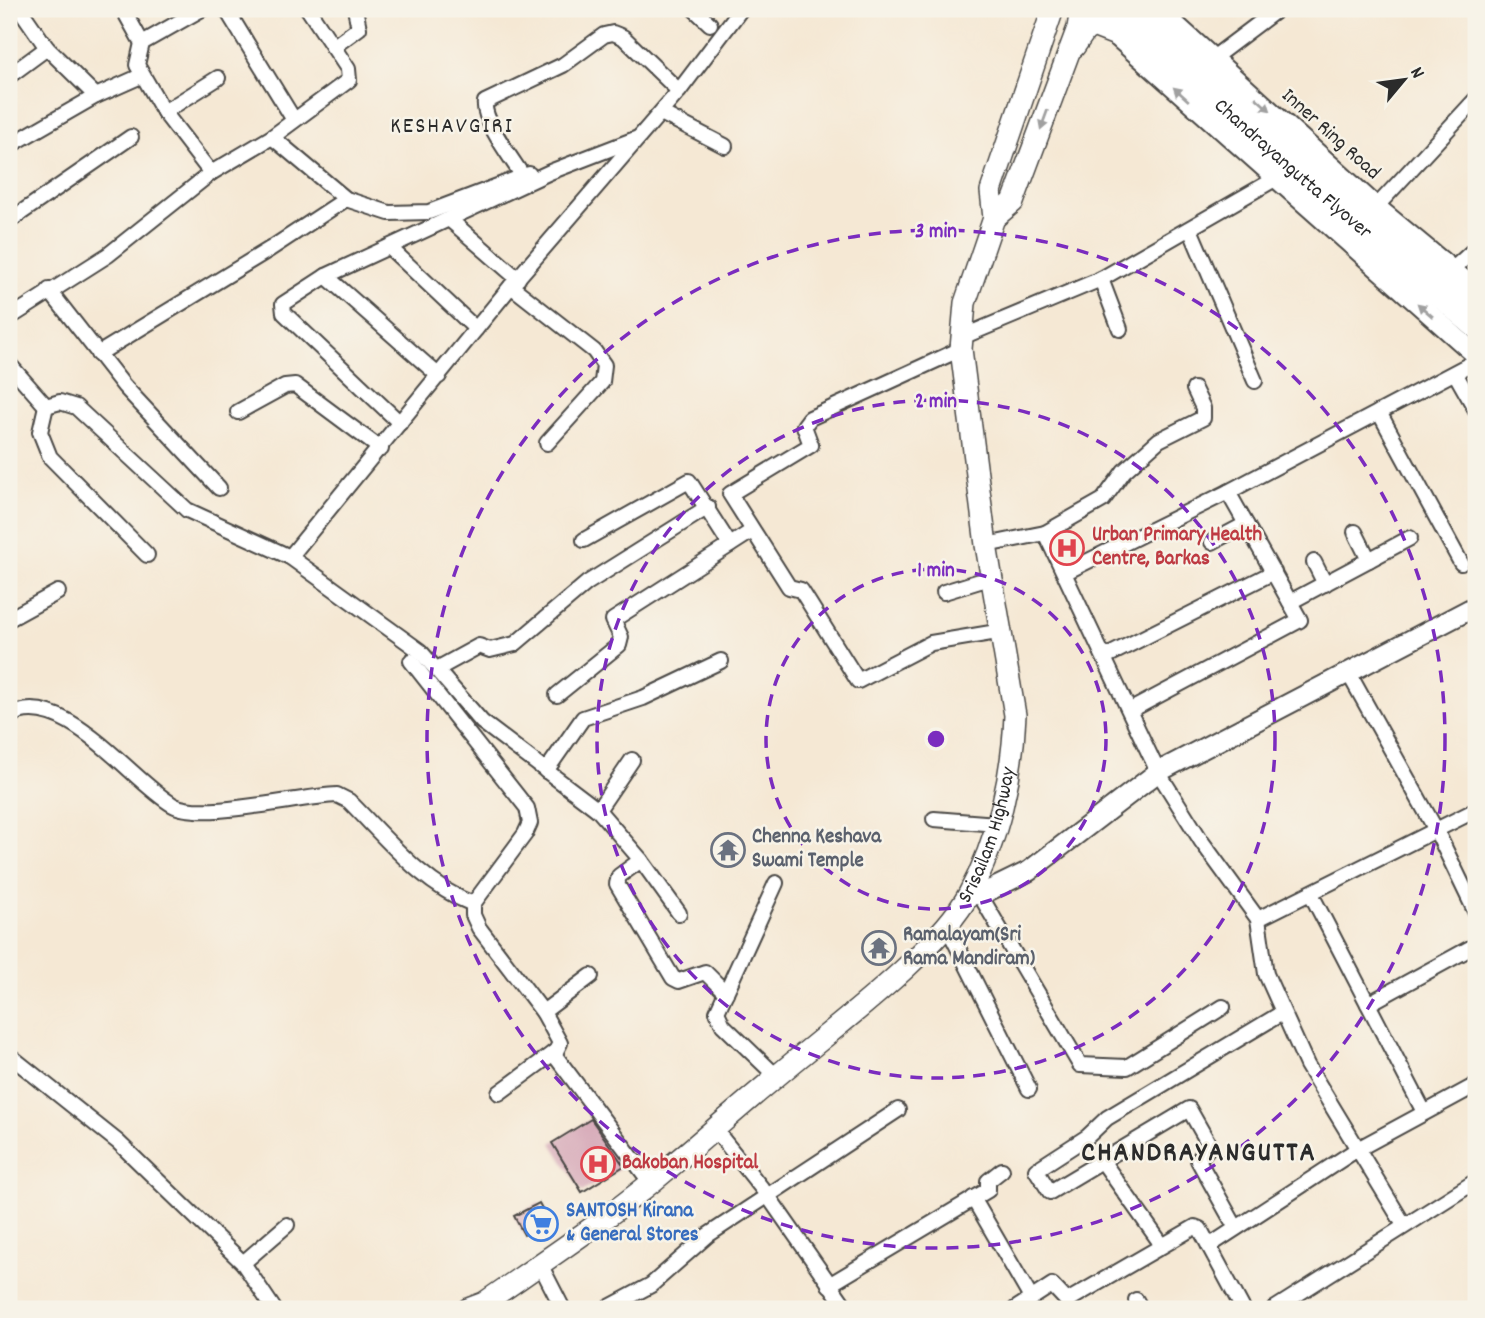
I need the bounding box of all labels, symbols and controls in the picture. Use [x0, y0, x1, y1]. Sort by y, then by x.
north arrow [1370, 46, 1440, 116]
text: N [1402, 63, 1430, 84]
street label: Inner Ring Road [1274, 82, 1386, 188]
one-way arrow [1172, 86, 1190, 102]
street label: Chandrayangutta Flyover [1206, 92, 1378, 248]
one-way arrow [1254, 96, 1272, 112]
one-way arrow [1038, 109, 1049, 130]
district label: KESHAVGIRI [390, 111, 514, 144]
text: 3 min [915, 218, 957, 248]
one-way arrow [1416, 302, 1434, 318]
text: 2 min [915, 388, 957, 418]
place label: Urban Primary Health Centre, Barkas [1092, 521, 1263, 575]
hospital icon: Urban Primary Health Centre, Barkas [1048, 529, 1086, 567]
text: 1 min [917, 557, 955, 587]
centre of rings [924, 727, 948, 751]
street label: Srisailam Highway [951, 764, 1025, 910]
place label: Chenna Keshava Swami Temple [752, 823, 882, 877]
temple icon: Chenna Keshava Swami Temple [709, 831, 747, 869]
place label: Ramalayam(Sri Rama Mandiram) [903, 921, 1035, 975]
temple icon: Ramalayam(Sri Rama Mandiram) [860, 929, 898, 967]
district label: CHANDRAYANGUTTA [1081, 1135, 1317, 1175]
hospital icon: Bakoban Hospital [579, 1145, 617, 1183]
place label: Bakoban Hospital [622, 1149, 759, 1179]
place label: SANTOSH Kirana & General Stores [566, 1197, 699, 1251]
supermarket icon: SANTOSH Kirana & General Stores [522, 1205, 560, 1243]

